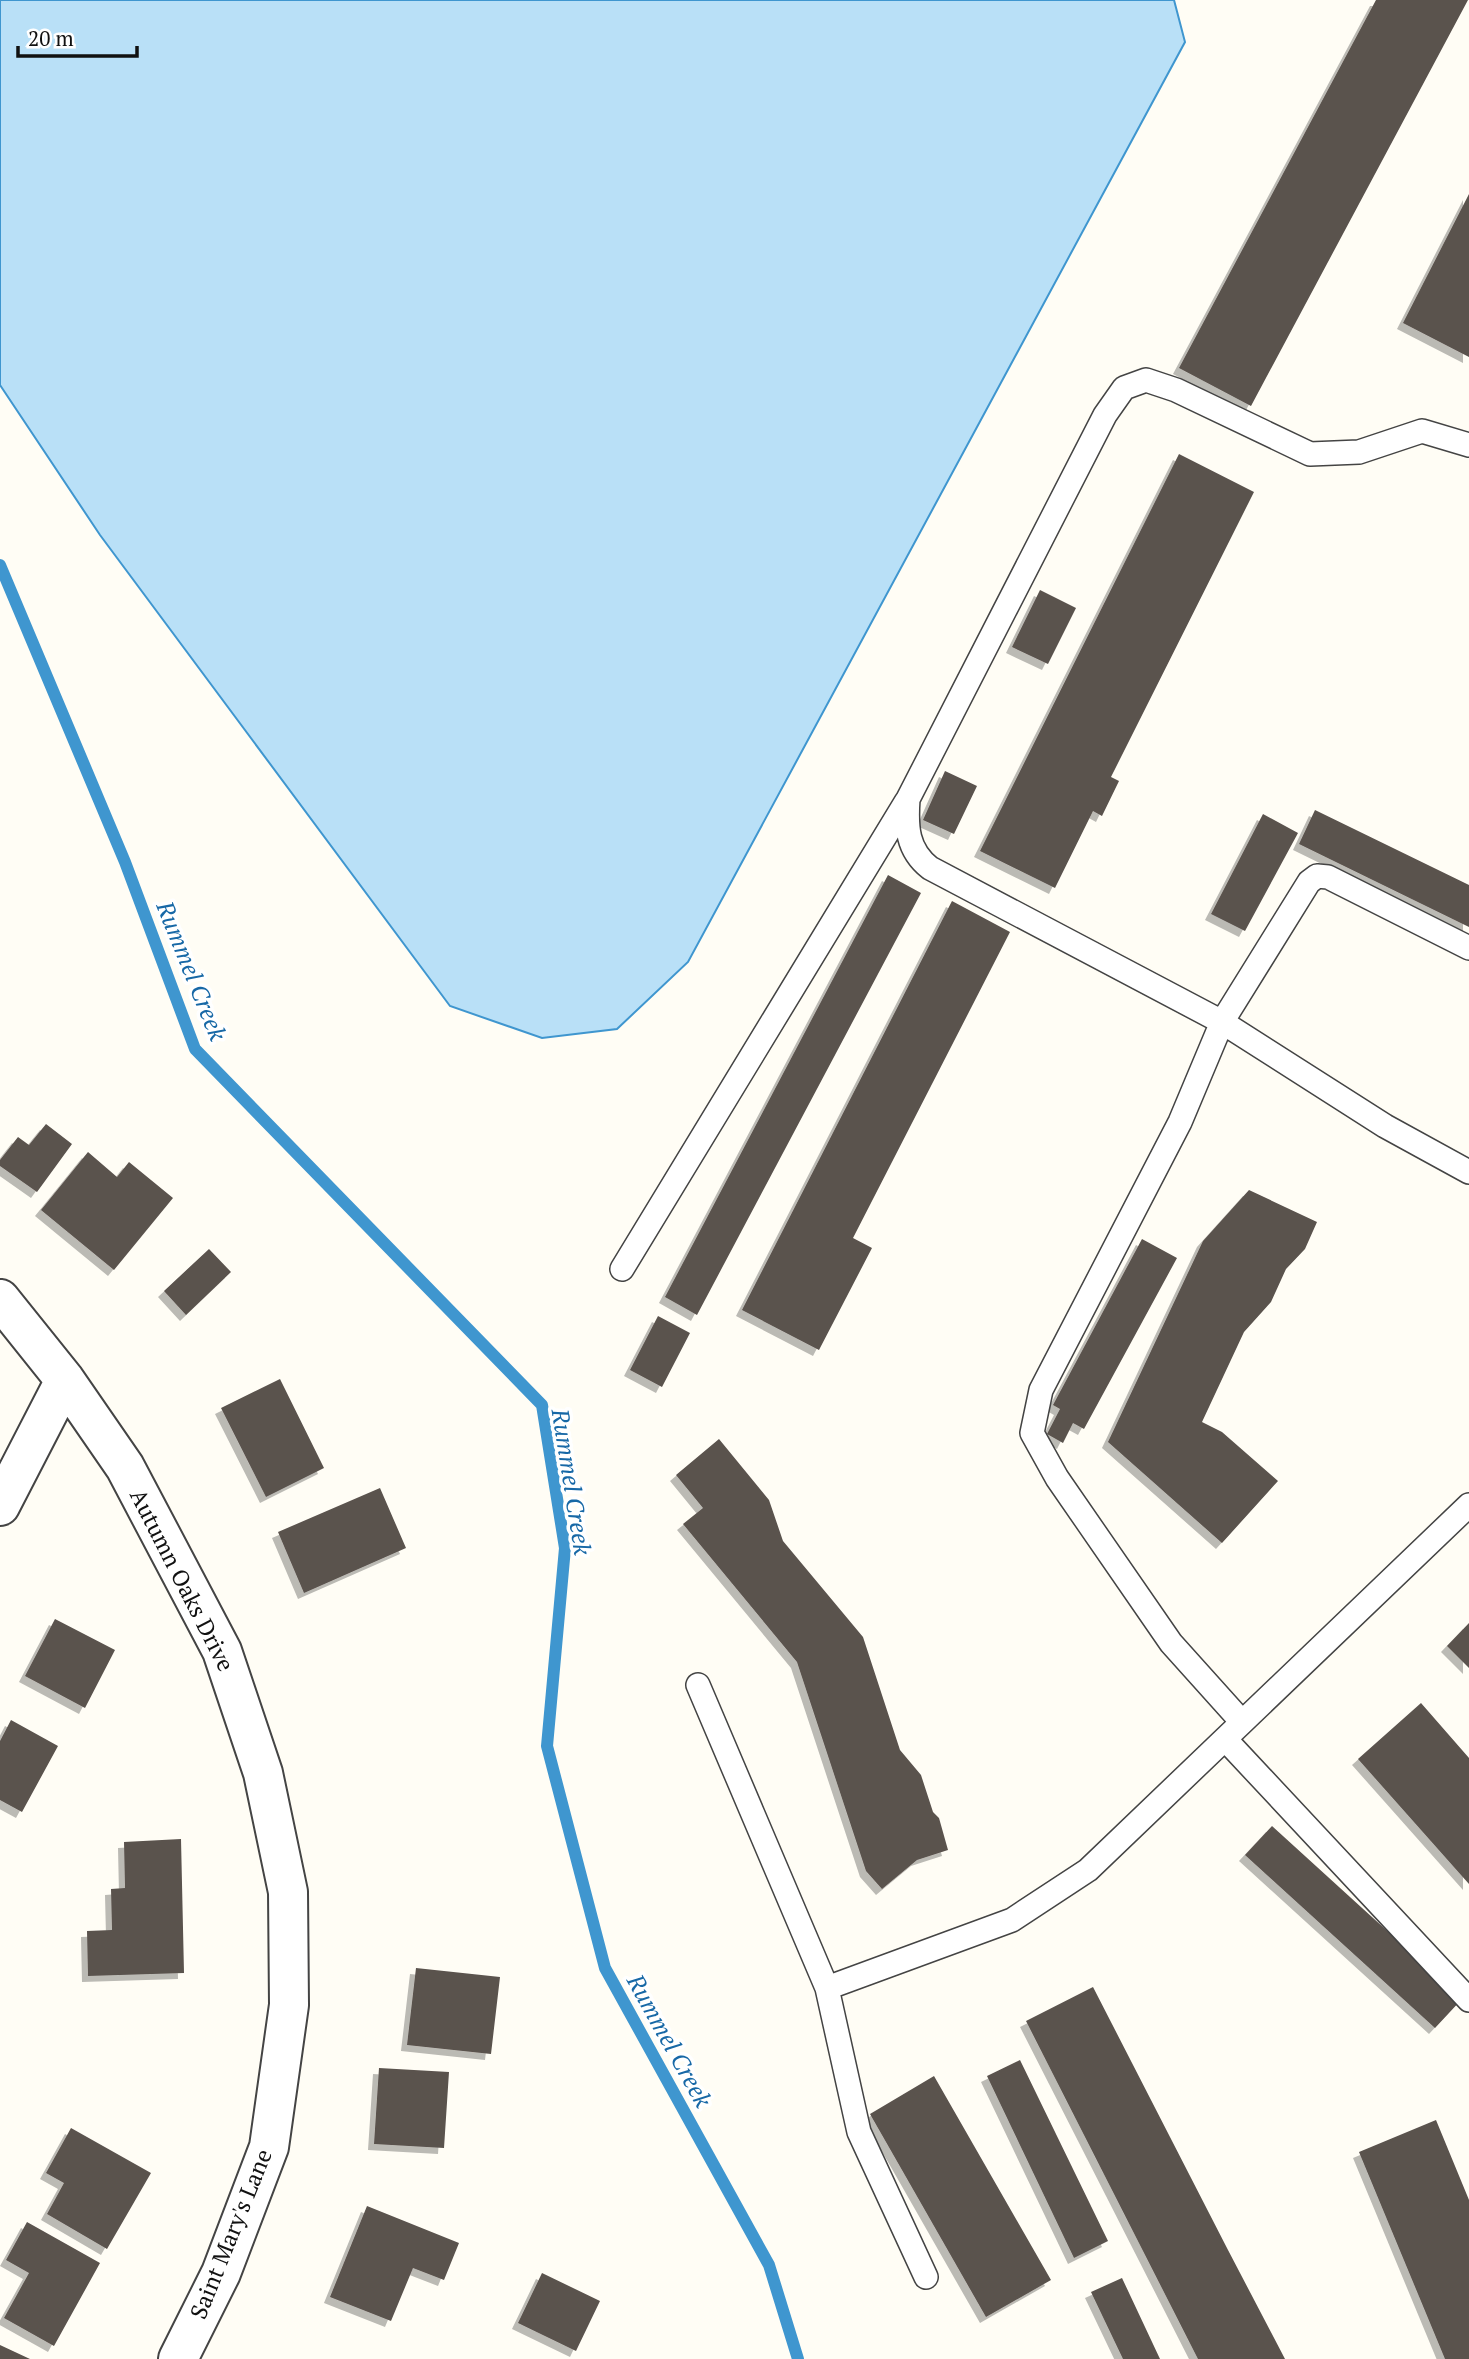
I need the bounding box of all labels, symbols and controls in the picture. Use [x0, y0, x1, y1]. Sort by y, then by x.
scale bar [18, 14, 136, 58]
text: 20 m [28, 24, 74, 52]
water label: Rummel Creek [149, 895, 235, 1045]
water label: Rummel Creek [544, 1405, 599, 1558]
street label: Autumn Oaks Drive [123, 1483, 242, 1676]
water label: Rummel Creek [620, 1967, 720, 2113]
street label: Saint Mary's Lane [182, 2144, 279, 2323]

